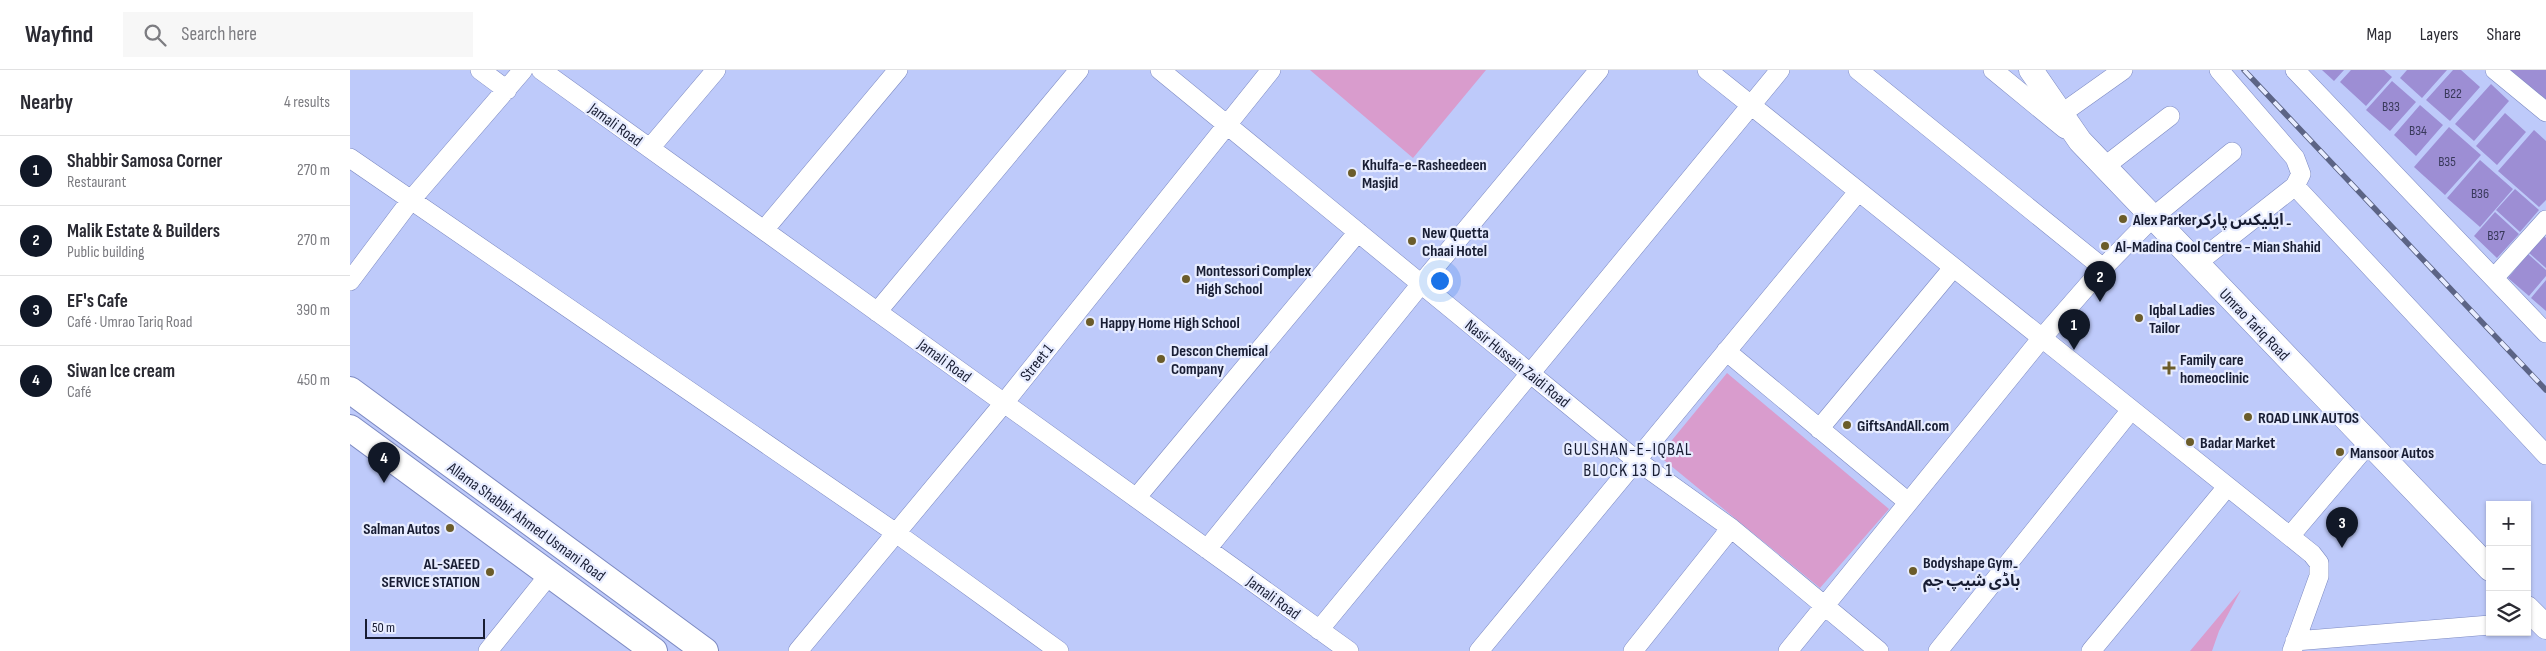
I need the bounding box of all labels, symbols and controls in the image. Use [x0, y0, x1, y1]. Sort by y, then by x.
search box [123, 12, 473, 57]
text: Wayfind [25, 20, 93, 49]
icon: search [141, 21, 169, 49]
text: Search here [181, 23, 257, 46]
text: Map [2367, 24, 2392, 45]
text: Layers [2420, 24, 2459, 45]
text: Share [2487, 24, 2521, 45]
house number: B22 [2444, 85, 2462, 102]
text: Nearby [20, 90, 73, 115]
text: 4 results [284, 93, 330, 112]
house number: B33 [2382, 98, 2400, 115]
street label: Jamali Road [584, 99, 646, 151]
house number: B34 [2409, 122, 2427, 139]
text: Shabbir Samosa Corner [67, 150, 222, 173]
house number: B35 [2438, 153, 2456, 170]
place label: Khulfa-e-Rasheedeen Masjid [1362, 156, 1487, 193]
text: 1 [33, 161, 39, 180]
text: 270 m [297, 161, 330, 180]
marker: Khulfa-e-Rasheedeen Masjid [1346, 167, 1358, 179]
text: Restaurant [67, 173, 126, 192]
house number: B36 [2471, 185, 2489, 202]
place label: Alex Parker۔ ایلیکس پارکر [2132, 211, 2291, 230]
marker: Alex Parker۔ ایلیکس پارکر [2117, 213, 2129, 225]
text: Malik Estate & Builders [67, 220, 220, 243]
place label: New Quetta Chaai Hotel [1422, 224, 1489, 261]
house number: B37 [2487, 227, 2505, 244]
text: 2 [32, 231, 40, 250]
text: 270 m [297, 231, 330, 250]
marker: New Quetta Chaai Hotel [1406, 235, 1418, 247]
place label: Al-Madina Cool Centre - Mian Shahid [2114, 238, 2321, 257]
marker: Al-Madina Cool Centre - Mian Shahid [2099, 240, 2111, 252]
text: Public building [67, 243, 144, 262]
pin: 2 [2084, 261, 2116, 302]
place label: Montessori Complex High School [1196, 262, 1312, 299]
your location [1427, 268, 1453, 294]
marker: Montessori Complex High School [1180, 273, 1192, 285]
street label: Umrao Tariq Road [2215, 285, 2293, 365]
text: EF's Cafe [67, 290, 128, 313]
text: 3 [32, 301, 40, 320]
text: 390 m [296, 301, 330, 320]
place label: Iqbal Ladies Tailor [2149, 301, 2215, 338]
pin: 1 [2058, 309, 2090, 350]
marker: Iqbal Ladies Tailor [2133, 312, 2145, 324]
text: Café · Umrao Tariq Road [67, 313, 193, 332]
place label: Happy Home High School [1100, 314, 1240, 333]
marker: Happy Home High School [1084, 316, 1096, 328]
street label: Nasir Hussain Zaidi Road [1461, 316, 1573, 412]
street label: Jamali Road [913, 335, 975, 387]
street label: Street 1 [1017, 340, 1058, 385]
place label: Descon Chemical Company [1171, 342, 1268, 379]
place label: Family care homeoclinic [2180, 351, 2249, 388]
marker: Descon Chemical Company [1155, 353, 1167, 365]
text: Siwan Ice cream [67, 360, 175, 383]
marker: Family care homeoclinic [2162, 361, 2176, 375]
text: 4 [32, 371, 40, 390]
text: 450 m [297, 371, 330, 390]
text: Café [67, 383, 91, 402]
place label: ROAD LINK AUTOS [2258, 409, 2359, 428]
marker: ROAD LINK AUTOS [2242, 411, 2254, 423]
place label: GiftsAndAll.com [1857, 417, 1949, 436]
marker: GiftsAndAll.com [1841, 419, 1853, 431]
place label: Badar Market [2200, 434, 2275, 453]
marker: Badar Market [2184, 436, 2196, 448]
district label: GULSHAN-E-IQBAL BLOCK 13 D 1 [1564, 439, 1692, 481]
pin: 4 [368, 442, 400, 483]
place label: Mansoor Autos [2350, 444, 2434, 463]
marker: Mansoor Autos [2334, 446, 2346, 458]
street label: Allama Shabbir Ahmed Usmani Road [443, 458, 609, 586]
map controls [2486, 501, 2531, 636]
button: + [2486, 501, 2531, 546]
pin: 3 [2326, 507, 2358, 548]
place label: Salman Autos [363, 520, 440, 539]
marker: Salman Autos [444, 522, 456, 534]
button: − [2486, 546, 2531, 591]
place label: Bodyshape Gym۔ باڈی شیپ جم [1923, 554, 2020, 593]
place label: AL-SAEED SERVICE STATION [382, 555, 480, 592]
marker: Bodyshape Gym۔ باڈی شیپ جم [1907, 565, 1919, 577]
marker: AL-SAEED SERVICE STATION [484, 566, 496, 578]
street label: Jamali Road [1242, 572, 1304, 624]
button: layers [2486, 591, 2531, 636]
scale bar [365, 616, 485, 639]
text: 50 m [372, 619, 395, 636]

